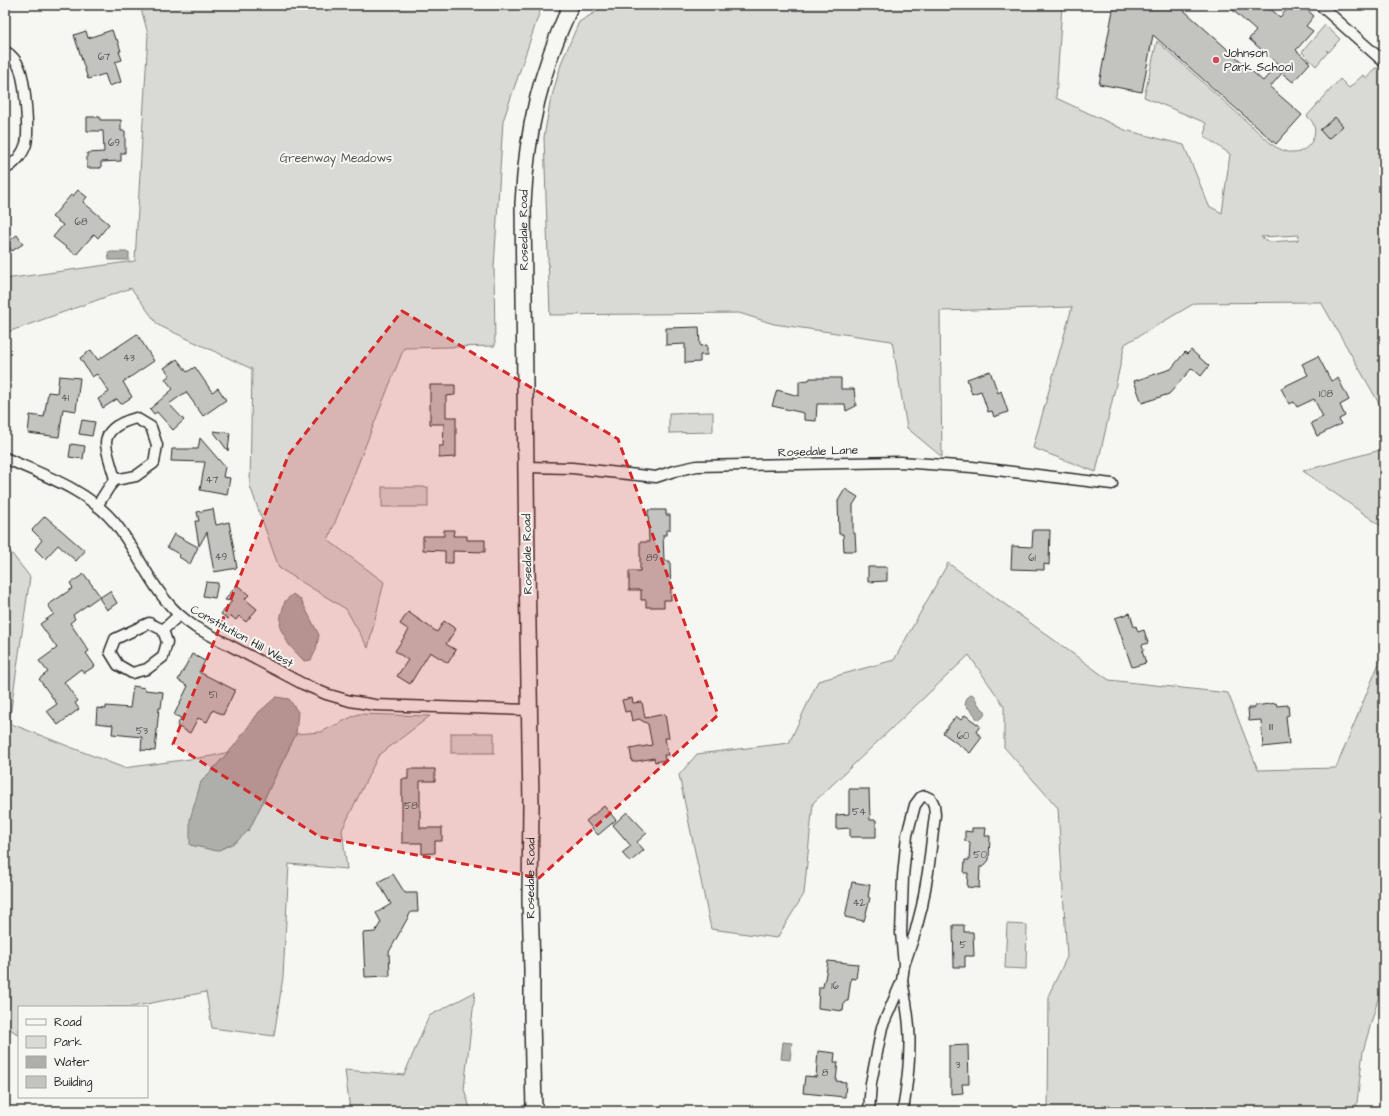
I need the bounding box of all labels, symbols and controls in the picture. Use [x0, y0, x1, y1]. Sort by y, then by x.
place label: Johnson Park School [1224, 45, 1293, 76]
house number: 67 [98, 50, 110, 64]
marker: Johnson Park School [1211, 55, 1221, 65]
house number: 69 [108, 136, 120, 150]
park label: Greenway Meadows [280, 150, 392, 168]
street label: Rosedale Road [515, 189, 533, 271]
house number: 68 [75, 215, 88, 229]
house number: 43 [123, 351, 135, 365]
house number: 108 [1319, 387, 1334, 401]
house number: 41 [61, 391, 70, 405]
street label: Rosedale Lane [778, 442, 859, 461]
house number: 47 [206, 473, 218, 487]
street label: Rosedale Road [518, 513, 537, 595]
house number: 49 [215, 550, 228, 564]
house number: 89 [646, 551, 658, 565]
house number: 61 [1028, 551, 1036, 565]
street label: Constitution Hill West [187, 601, 296, 672]
house number: 51 [209, 688, 218, 702]
house number: 111 [1269, 720, 1274, 734]
house number: 53 [136, 724, 148, 738]
house number: 60 [957, 729, 969, 743]
house number: 58 [404, 799, 418, 813]
house number: 54 [852, 805, 866, 819]
street label: Rosedale Road [522, 838, 540, 919]
house number: 50 [973, 848, 987, 862]
house number: 42 [853, 896, 866, 910]
house number: 5 [959, 938, 967, 952]
house number: 16 [831, 979, 839, 993]
legend [18, 1006, 148, 1098]
text: Road [54, 1014, 82, 1031]
text: Park [54, 1034, 82, 1051]
text: Water [54, 1054, 90, 1071]
house number: 3 [955, 1058, 961, 1072]
house number: 8 [822, 1066, 829, 1080]
text: Building [54, 1074, 92, 1092]

